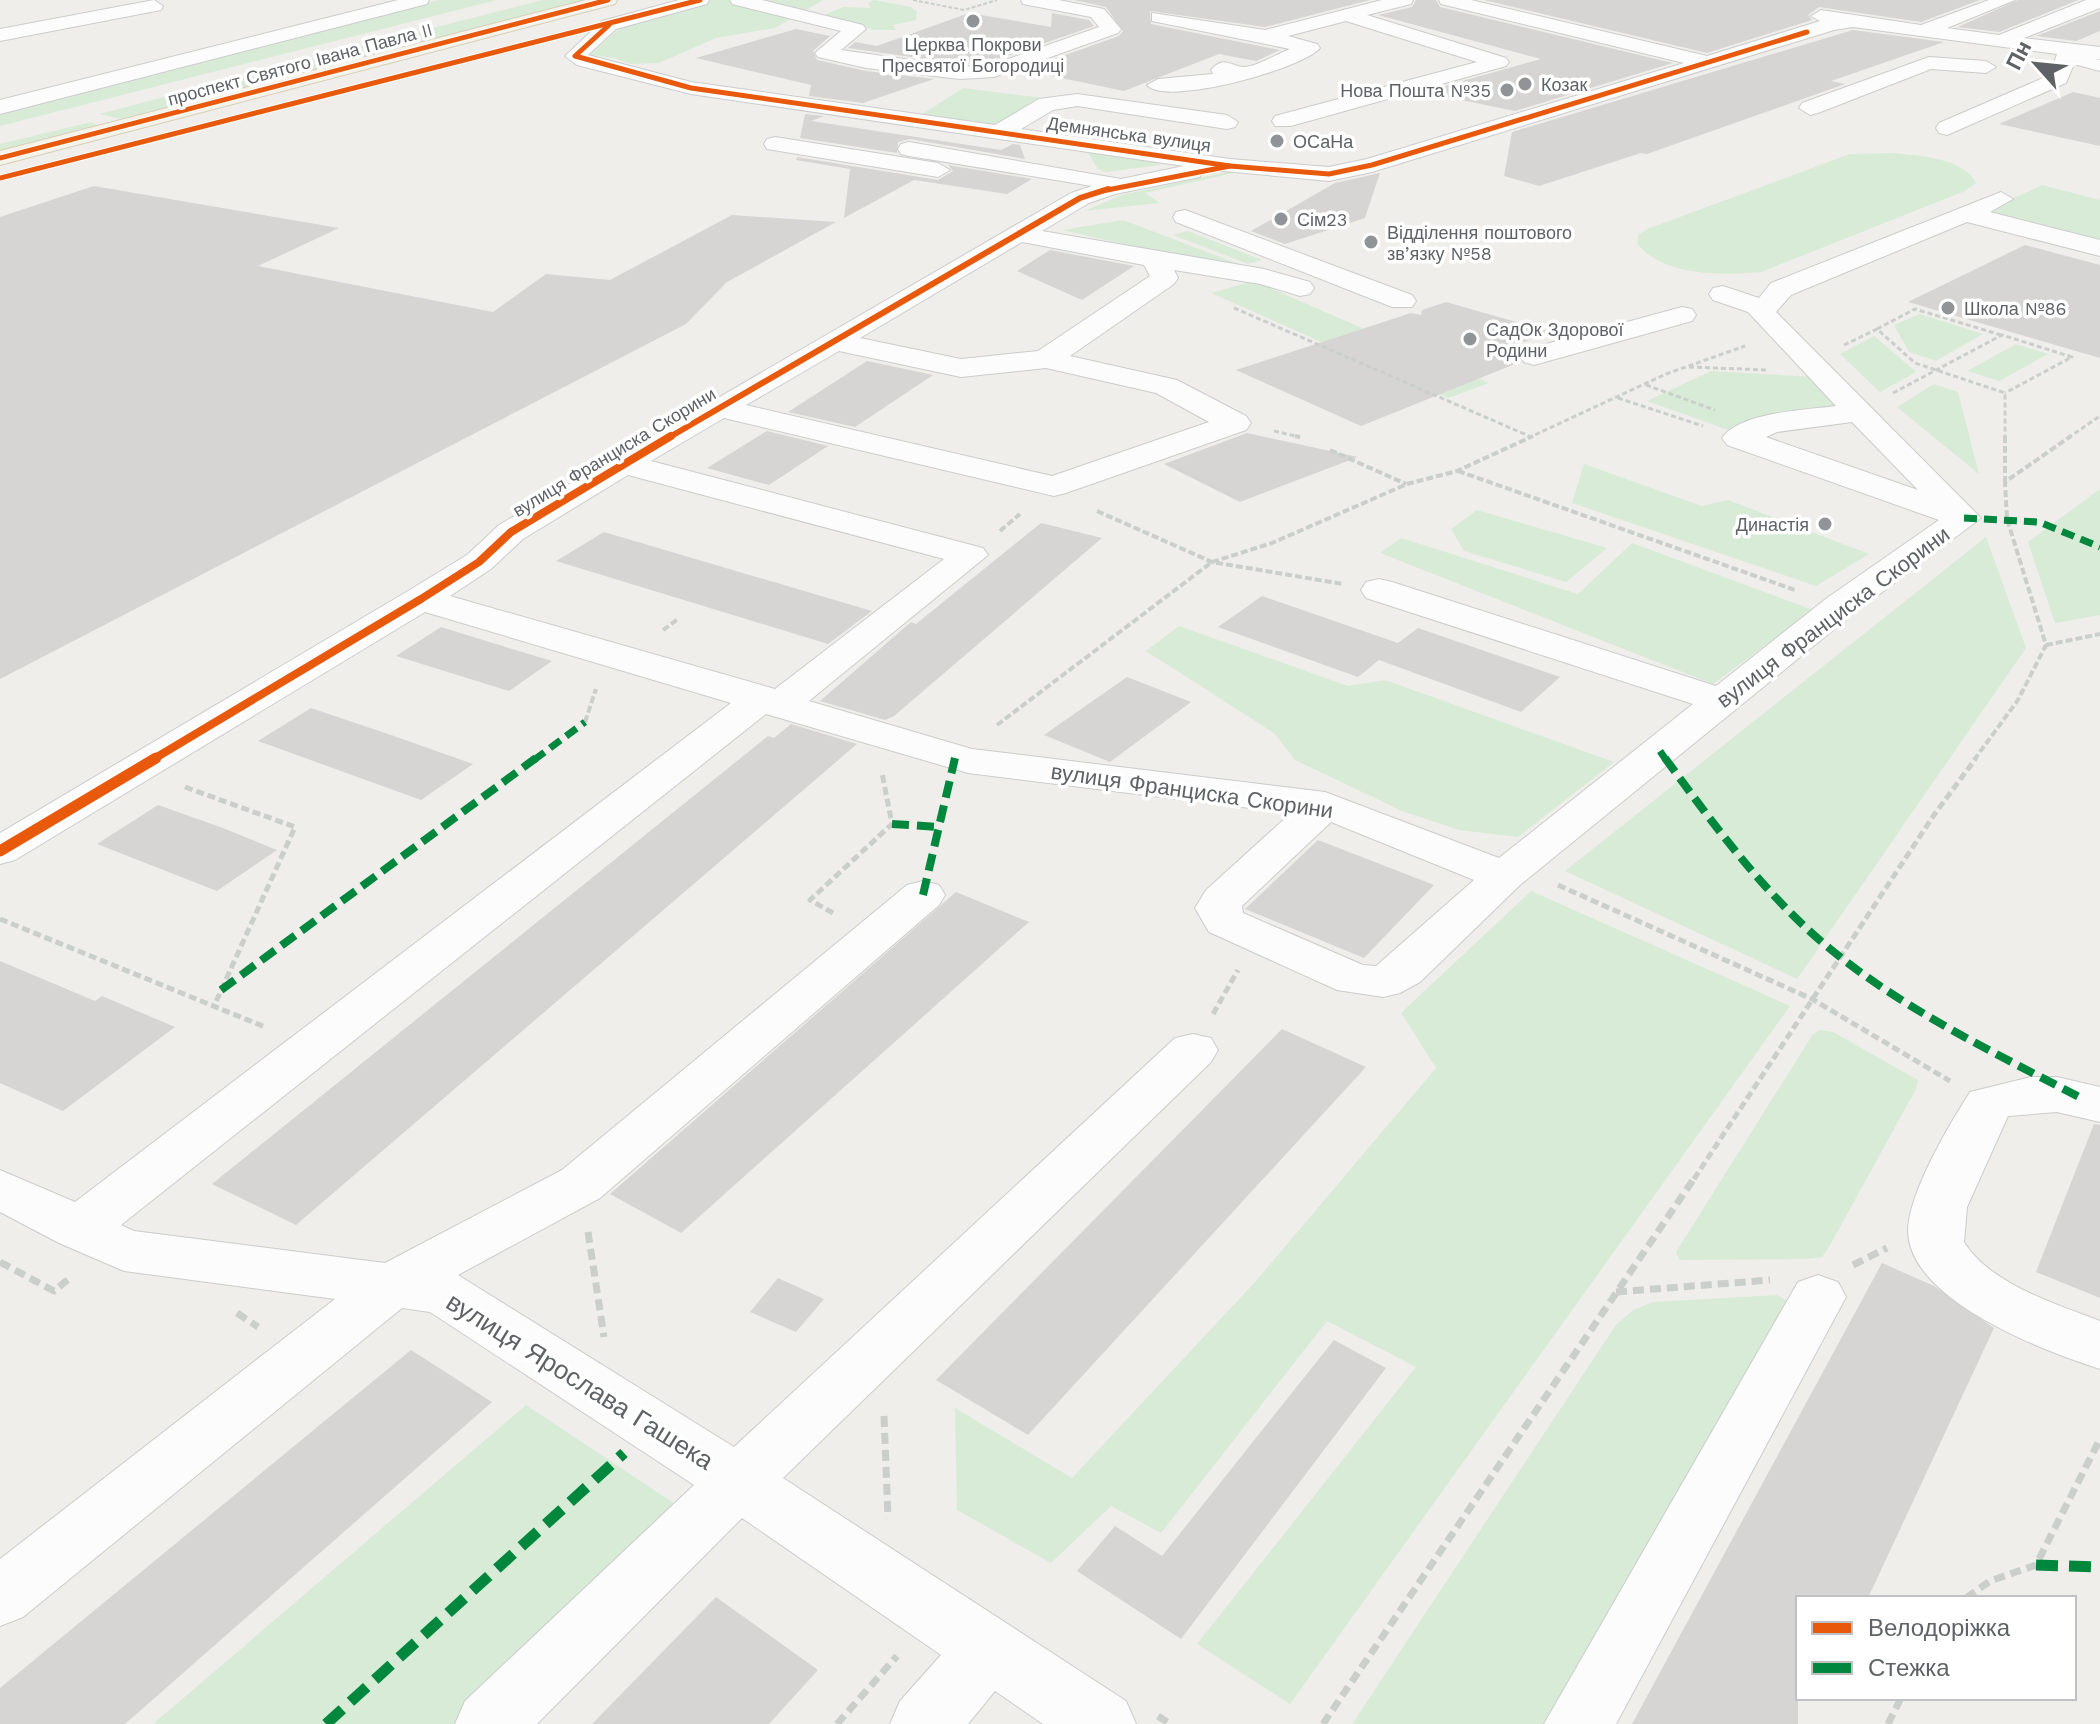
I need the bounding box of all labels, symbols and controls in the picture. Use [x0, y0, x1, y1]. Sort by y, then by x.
marker: Церква Покрови Пресвятої Богородиці [964, 12, 982, 30]
street label: проспект Святого Івана Павла II [165, 18, 435, 110]
north arrow [1996, 24, 2076, 104]
place label: Церква Покрови Пресвятої Богородиці [882, 34, 1064, 76]
text: Пн [2001, 37, 2036, 74]
place label: Козак [1541, 74, 1588, 95]
marker: Козак [1516, 75, 1534, 93]
place label: Нова Пошта №35 [1340, 80, 1491, 101]
marker: Нова Пошта №35 [1498, 81, 1516, 99]
street label: Демнянська вулиця [1046, 112, 1212, 156]
place label: ОСаНа [1293, 131, 1354, 152]
marker: ОСаНа [1268, 132, 1286, 150]
place label: Сім23 [1297, 209, 1347, 230]
marker: Сім23 [1272, 210, 1290, 228]
place label: Відділення поштового зв’язку №58 [1387, 222, 1572, 264]
marker: Відділення поштового зв’язку №58 [1362, 233, 1380, 251]
place label: Школа №86 [1964, 298, 2067, 319]
marker: Школа №86 [1939, 299, 1957, 317]
place label: СадОк Здорової Родини [1486, 319, 1624, 361]
marker: СадОк Здорової Родини [1461, 330, 1479, 348]
street label: вулиця Франциска Скорини [509, 383, 719, 521]
place label: Династія [1736, 514, 1809, 535]
marker: Династія [1816, 515, 1834, 533]
street label: вулиця Франциска Скорини [1712, 521, 1954, 713]
street label: вулиця Франциска Скорини [1049, 759, 1335, 823]
street label: вулиця Ярослава Гашека [441, 1286, 720, 1476]
legend [1796, 1596, 2076, 1700]
text: Велодоріжка [1868, 1614, 2011, 1642]
text: Стежка [1868, 1654, 1950, 1682]

